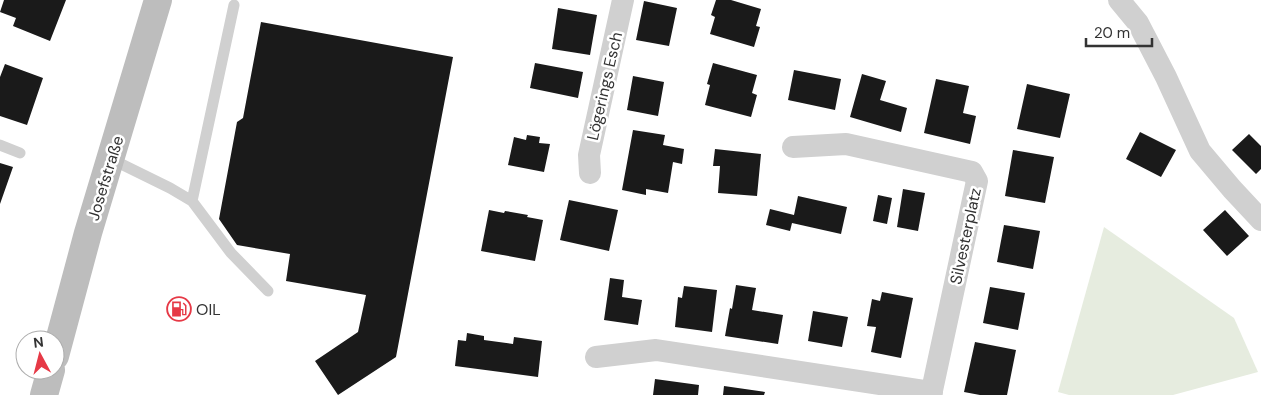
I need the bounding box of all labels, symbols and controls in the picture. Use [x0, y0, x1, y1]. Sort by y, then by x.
scale bar [1086, 15, 1152, 47]
text: 20 m [1094, 23, 1130, 43]
street label: Lögerings Esch [582, 30, 627, 142]
street label: Josefstraße [83, 133, 128, 223]
street label: Silvesterplatz [945, 186, 986, 286]
fuel station icon: OIL [166, 296, 192, 322]
place label: OIL [196, 299, 221, 320]
north arrow [15, 330, 65, 380]
text: N [32, 333, 45, 352]

